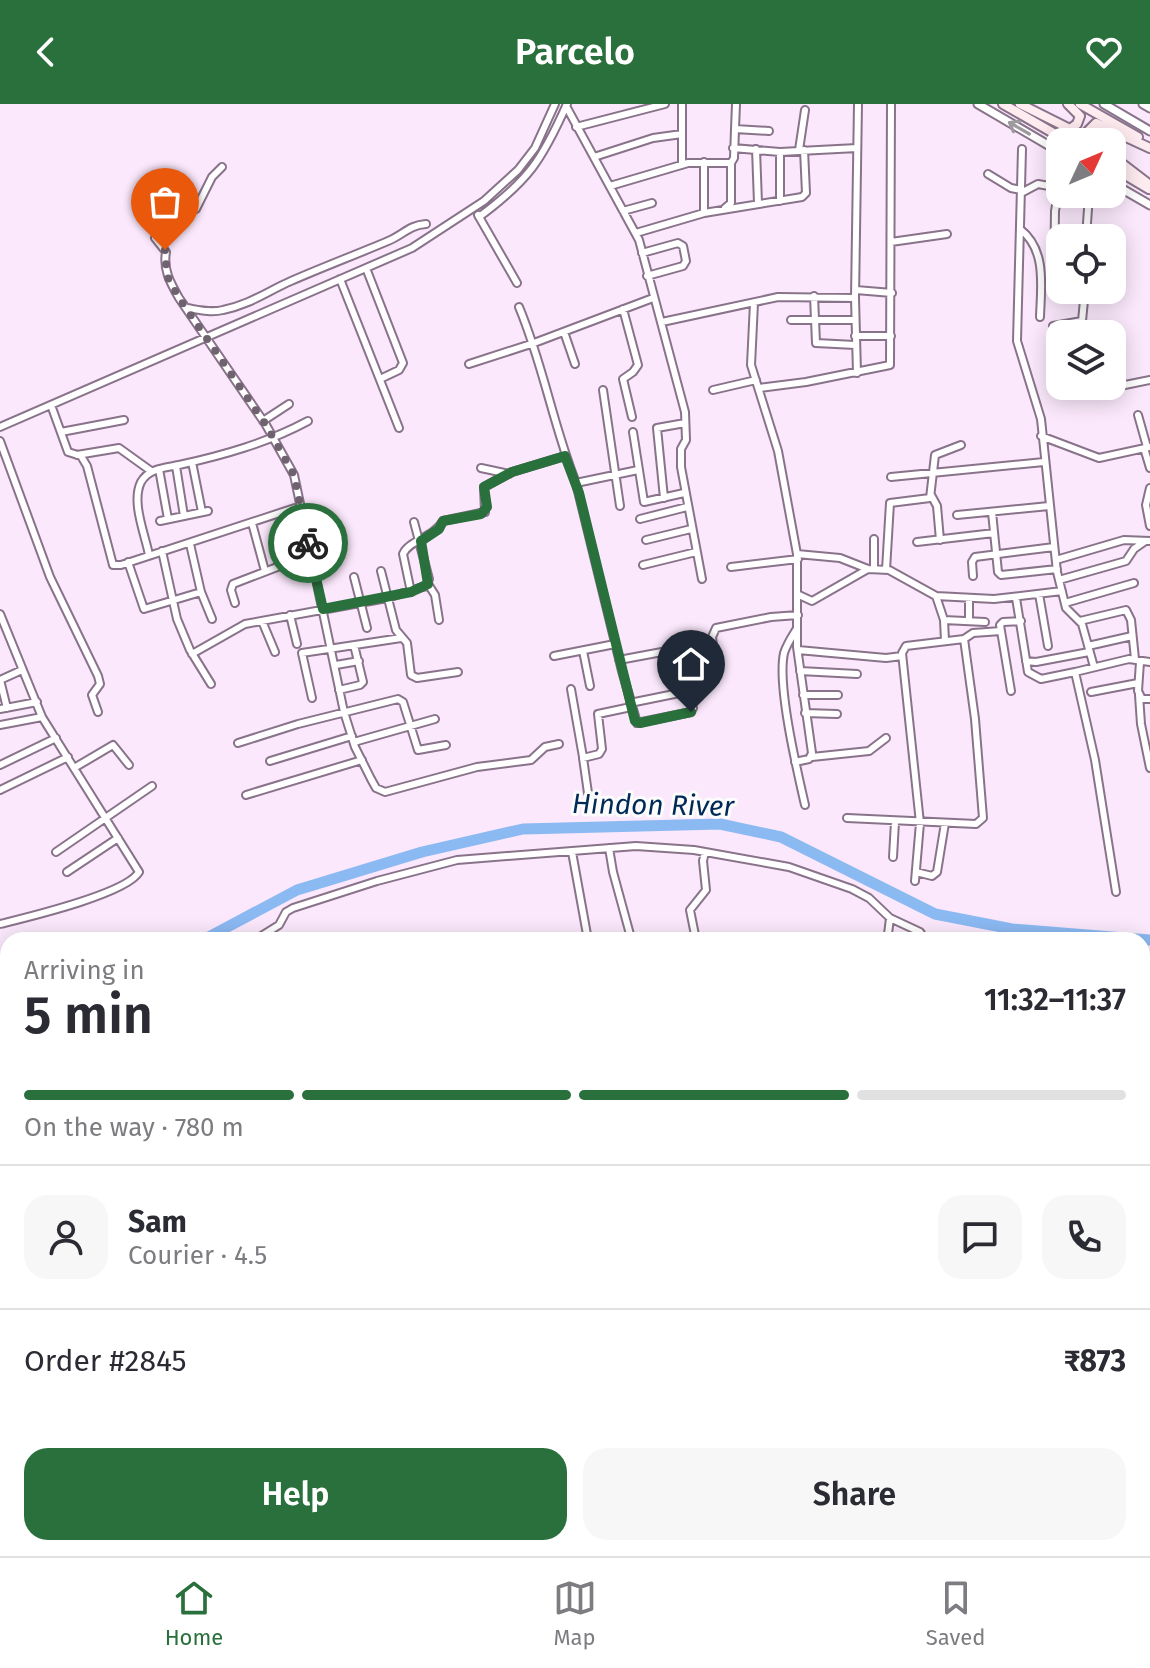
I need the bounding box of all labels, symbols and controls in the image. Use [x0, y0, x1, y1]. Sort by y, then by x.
icon: back [24, 30, 68, 74]
text: Parcelo [515, 30, 635, 74]
icon: heart [1082, 30, 1126, 74]
one-way arrow [1008, 120, 1031, 136]
north arrow [1046, 128, 1126, 208]
map controls [1046, 128, 1126, 400]
pin [131, 168, 199, 250]
icon: bag [143, 180, 187, 224]
button: locate [1046, 224, 1126, 304]
button: layers [1046, 320, 1126, 400]
courier [268, 503, 348, 583]
icon: bike [286, 521, 330, 565]
pin [657, 630, 725, 712]
icon: home [669, 642, 713, 686]
water label: Hindon River [572, 787, 736, 823]
text: Arriving in [24, 955, 145, 986]
text: 11:32–11:37 [984, 982, 1126, 1018]
text: 5 min [24, 984, 153, 1047]
text: On the way · 780 m [24, 1112, 244, 1143]
button: person [24, 1195, 108, 1279]
button: chat [938, 1195, 1022, 1279]
button: phone [1042, 1195, 1126, 1279]
text: Sam [128, 1204, 187, 1240]
text: Courier · 4.5 [128, 1240, 267, 1271]
text: Order #2845 [24, 1343, 187, 1379]
text: ₹873 [1064, 1343, 1126, 1379]
button: Help [24, 1448, 567, 1540]
button: Share [583, 1448, 1126, 1540]
tab: Home [165, 1576, 223, 1651]
tab: Map [553, 1576, 597, 1651]
tab: Saved [926, 1576, 985, 1651]

